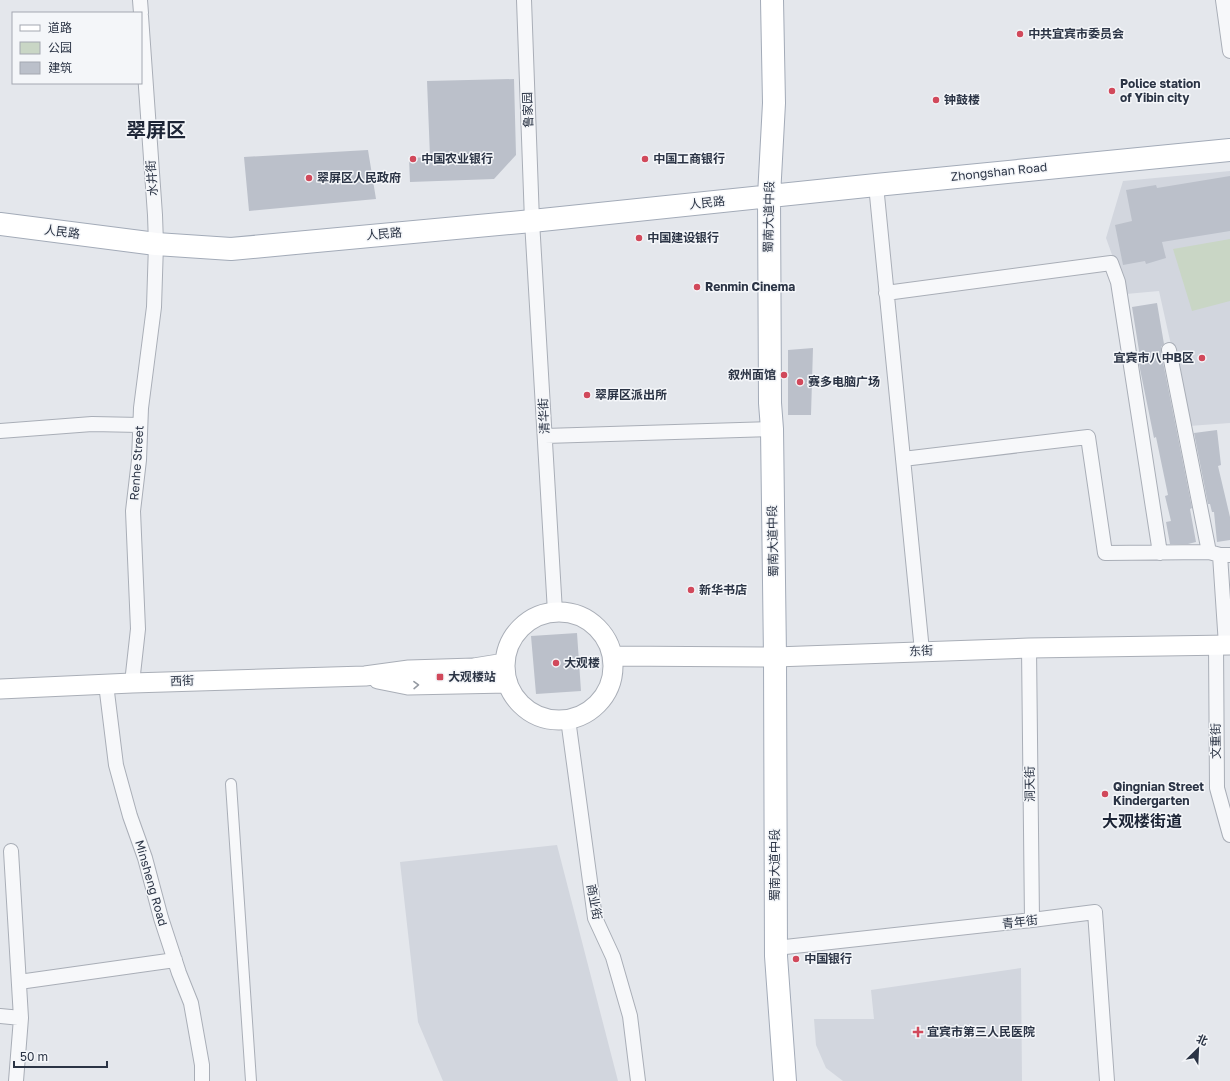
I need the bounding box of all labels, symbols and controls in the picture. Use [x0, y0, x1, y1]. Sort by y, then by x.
legend [12, 12, 142, 84]
text: 道路 [48, 20, 72, 35]
place label: 中共宜宾市委员会 [1028, 26, 1124, 41]
marker: 中共宜宾市委员会 [1015, 29, 1025, 39]
text: 公园 [48, 40, 72, 55]
text: 建筑 [48, 60, 72, 75]
place label: Police station of Yibin city [1120, 76, 1200, 105]
marker: Police station of Yibin city [1107, 86, 1117, 96]
street label: 鲁家园 [519, 92, 536, 128]
place label: 钟鼓楼 [944, 92, 980, 107]
marker: 钟鼓楼 [931, 95, 941, 105]
district label: 翠屏区 [126, 117, 186, 141]
place label: 中国农业银行 [421, 151, 493, 166]
place label: 中国工商银行 [653, 151, 725, 166]
marker: 中国农业银行 [408, 154, 418, 164]
marker: 中国工商银行 [640, 154, 650, 164]
street label: Zhongshan Road [950, 159, 1048, 184]
street label: 水井街 [143, 160, 160, 197]
place label: 翠屏区人民政府 [317, 170, 401, 185]
marker: 翠屏区人民政府 [304, 173, 314, 183]
street label: 蜀南大道中段 [760, 181, 777, 253]
street label: 人民路 [688, 193, 726, 212]
street label: 人民路 [43, 222, 81, 241]
street label: 人民路 [365, 224, 403, 243]
place label: 中国建设银行 [647, 230, 719, 245]
marker: 中国建设银行 [634, 233, 644, 243]
place label: Renmin Cinema [705, 279, 795, 294]
marker: Renmin Cinema [692, 282, 702, 292]
place label: 宜宾市八中B区 [1114, 350, 1194, 365]
marker: 宜宾市八中B区 [1197, 353, 1207, 363]
place label: 叙州面馆 [728, 367, 776, 382]
marker: 叙州面馆 [779, 370, 789, 380]
place label: 赛多电脑广场 [808, 374, 880, 389]
marker: 赛多电脑广场 [795, 377, 805, 387]
place label: 翠屏区派出所 [595, 387, 667, 402]
marker: 翠屏区派出所 [582, 390, 592, 400]
street label: 清华街 [535, 398, 552, 434]
street label: Renhe Street [126, 425, 147, 501]
street label: 蜀南大道中段 [764, 505, 781, 577]
place label: 新华书店 [699, 582, 747, 597]
marker: 新华书店 [686, 585, 696, 595]
street label: 东街 [909, 643, 933, 658]
place label: 大观楼 [564, 655, 600, 670]
marker: 大观楼 [551, 658, 561, 668]
place label: 大观楼站 [448, 669, 496, 684]
marker: 大观楼站 [435, 672, 445, 682]
street label: 西街 [170, 673, 194, 688]
one-way arrow [413, 681, 419, 689]
street label: 文重街 [1208, 723, 1223, 759]
street label: 洞天街 [1022, 766, 1037, 802]
place label: Qingnian Street Kindergarten [1113, 779, 1204, 808]
marker: Qingnian Street Kindergarten [1100, 789, 1110, 799]
district label: 大观楼街道 [1102, 811, 1182, 831]
street label: 蜀南大道中段 [767, 829, 782, 901]
street label: Minsheng Road [132, 838, 171, 928]
street label: 商业街 [584, 883, 605, 921]
street label: 青年街 [1001, 912, 1039, 931]
place label: 中国银行 [804, 951, 852, 966]
marker: 中国银行 [791, 954, 801, 964]
place label: 宜宾市第三人民医院 [927, 1024, 1035, 1039]
marker: 宜宾市第三人民医院 [912, 1026, 924, 1038]
north arrow [1178, 1029, 1218, 1069]
text: 北 [1195, 1031, 1210, 1048]
scale bar [14, 1043, 107, 1069]
text: 50 m [20, 1049, 48, 1064]

